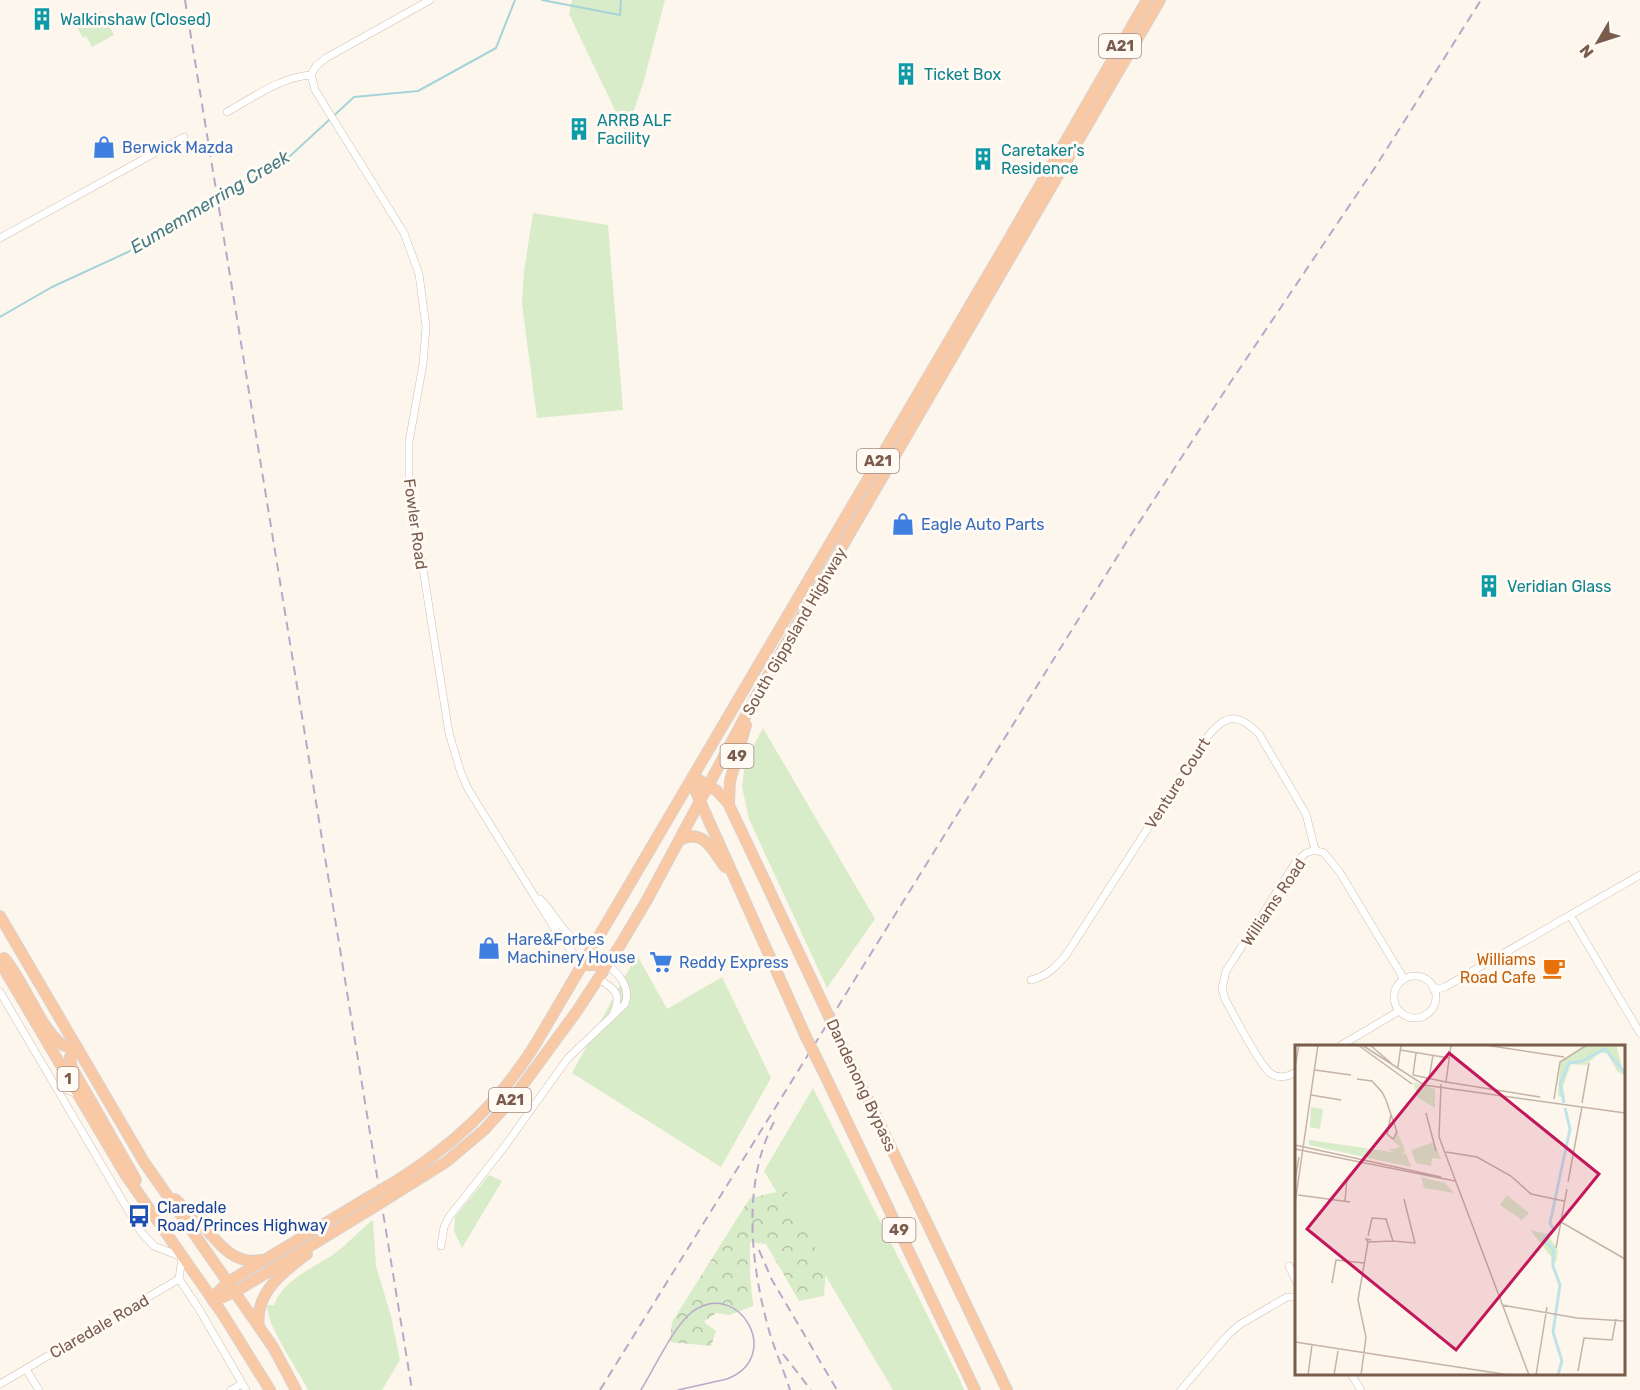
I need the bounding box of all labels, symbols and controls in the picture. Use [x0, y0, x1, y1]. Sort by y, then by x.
building icon: Walkinshaw (Closed) [29, 6, 55, 32]
place label: Walkinshaw (Closed) [60, 10, 211, 29]
north arrow [1568, 12, 1628, 72]
road number: A21 [1099, 34, 1141, 58]
text: N [1576, 41, 1598, 62]
building icon: Ticket Box [893, 61, 919, 87]
place label: Ticket Box [924, 65, 1002, 84]
place label: ARRB ALF Facility [597, 111, 672, 148]
building icon: ARRB ALF Facility [566, 116, 592, 142]
shop icon: Berwick Mazda [91, 134, 117, 160]
place label: Berwick Mazda [122, 138, 233, 157]
place label: Caretaker's Residence [1001, 141, 1085, 178]
water label: Eumemmerring Creek [126, 145, 294, 258]
building icon: Caretaker's Residence [970, 146, 996, 172]
road number: A21 [857, 449, 899, 473]
street label: Fowler Road [400, 478, 431, 571]
shop icon: Eagle Auto Parts [890, 511, 916, 537]
place label: Eagle Auto Parts [921, 515, 1044, 534]
street label: South Gippsland Highway [738, 544, 851, 719]
building icon: Veridian Glass [1476, 573, 1502, 599]
place label: Veridian Glass [1507, 577, 1611, 596]
street label: Venture Court [1141, 734, 1214, 832]
road number: 49 [720, 744, 754, 768]
street label: Williams Road [1237, 855, 1310, 950]
place label: Hare&Forbes Machinery House [507, 930, 635, 967]
shop icon: Hare&Forbes Machinery House [476, 935, 502, 961]
supermarket icon: Reddy Express [648, 949, 674, 975]
place label: Williams Road Cafe [1460, 950, 1536, 987]
place label: Reddy Express [679, 953, 789, 972]
cafe icon: Williams Road Cafe [1541, 955, 1567, 981]
street label: Dandenong Bypass [822, 1016, 901, 1155]
inset map [1295, 1045, 1625, 1375]
road number: 1 [58, 1067, 78, 1091]
road number: A21 [489, 1088, 531, 1112]
place label: Claredale Road/Princes Highway [157, 1198, 328, 1235]
bus stop icon: Claredale Road/Princes Highway [126, 1203, 152, 1229]
road number: 49 [882, 1218, 916, 1242]
street label: Claredale Road [46, 1290, 152, 1362]

